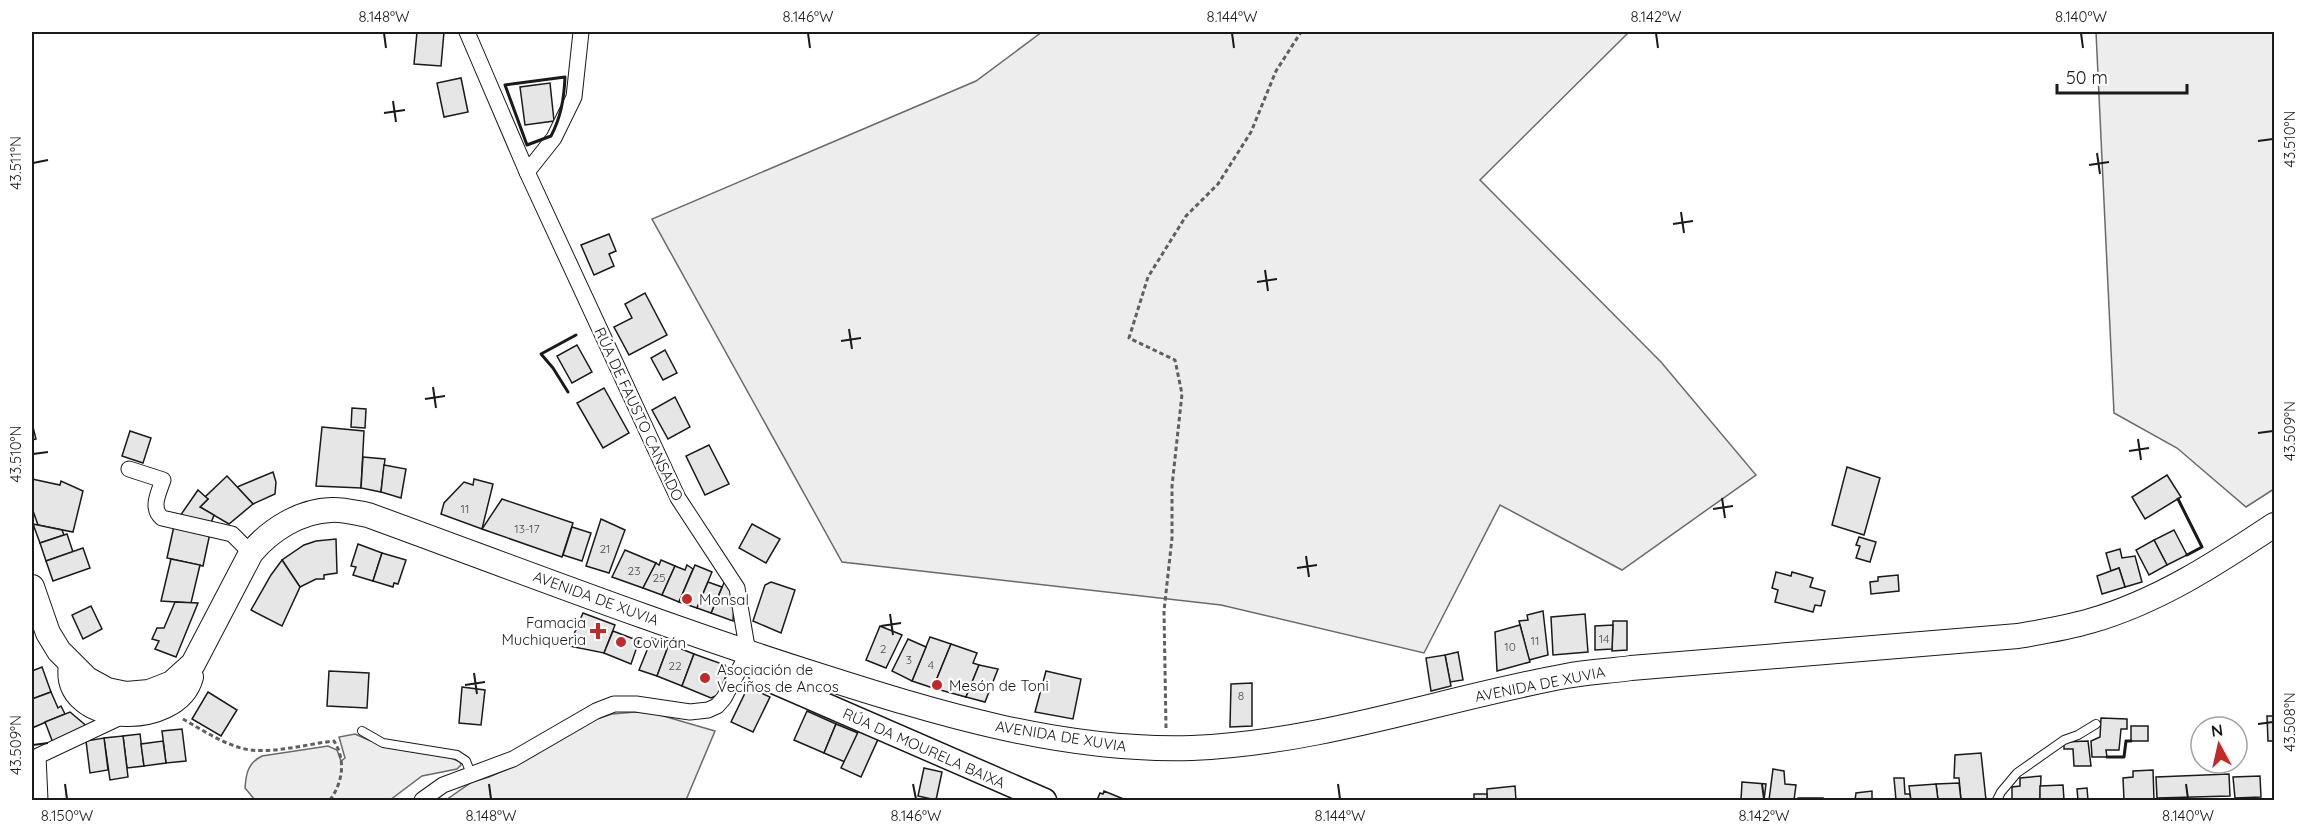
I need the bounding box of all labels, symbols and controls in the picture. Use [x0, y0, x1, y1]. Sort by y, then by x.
text: 8.148°W [359, 7, 410, 26]
text: 8.146°W [783, 7, 834, 26]
text: 8.144°W [1207, 7, 1258, 26]
text: 8.142°W [1630, 7, 1682, 26]
text: 8.140°W [2055, 7, 2107, 26]
scale bar [2057, 57, 2188, 95]
text: 50 m [2066, 66, 2108, 89]
text: 43.510°N [2280, 110, 2299, 168]
text: 43.511°N [6, 136, 25, 190]
street label: RÚA DE FAUSTO CANSADO [590, 324, 688, 504]
text: 43.509°N [2280, 401, 2299, 461]
text: 43.510°N [6, 425, 25, 483]
house number: 11 [461, 501, 469, 516]
house number: 13-17 [514, 521, 540, 536]
house number: 21 [599, 541, 611, 556]
house number: 23 [628, 563, 640, 578]
street label: AVENIDA DE XUVIA [531, 566, 662, 630]
house number: 25 [652, 570, 666, 585]
place label: Monsal [699, 590, 749, 609]
marker: Monsal [680, 592, 694, 606]
place label: Famacia Muchiqueria [501, 613, 586, 649]
marker: Famacia Muchiqueria [591, 624, 605, 638]
house number: 14 [1599, 631, 1609, 646]
place label: Covirán [633, 633, 686, 652]
house number: 11 [1531, 633, 1539, 648]
marker: Covirán [614, 635, 628, 649]
house number: 10 [1504, 639, 1516, 654]
house number: 2 [880, 641, 887, 656]
house number: 3 [906, 652, 912, 667]
house number: 4 [928, 657, 934, 672]
house number: 22 [668, 658, 682, 673]
place label: Asociación de Veciños de Ancos [717, 660, 839, 696]
street label: AVENIDA DE XUVIA [1473, 662, 1607, 706]
marker: Asociación de Veciños de Ancos [698, 671, 712, 685]
place label: Mesón de Toni [949, 676, 1049, 695]
marker: Mesón de Toni [930, 678, 944, 692]
house number: 8 [1238, 688, 1244, 703]
text: 43.508°N [2280, 692, 2299, 752]
street label: RÚA DA MOURELA BAIXA [840, 704, 1008, 793]
text: 43.509°N [6, 715, 25, 775]
north arrow [2189, 715, 2249, 775]
street label: AVENIDA DE XUVIA [994, 716, 1128, 756]
text: N [2210, 719, 2224, 741]
text: 8.150°W [41, 806, 94, 825]
text: 8.148°W [466, 806, 517, 825]
text: 8.146°W [891, 806, 942, 825]
text: 8.144°W [1315, 806, 1366, 825]
text: 8.142°W [1738, 806, 1790, 825]
text: 8.140°W [2162, 806, 2214, 825]

